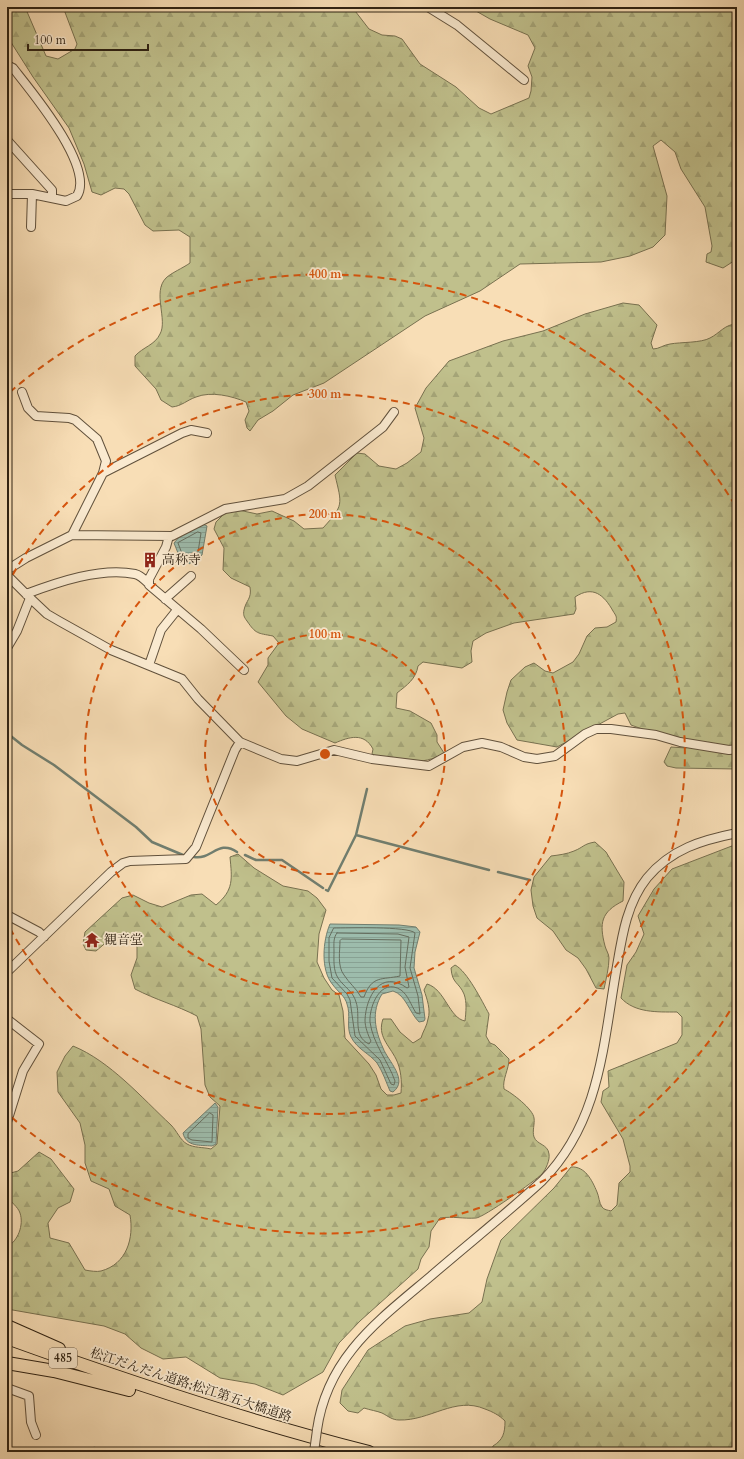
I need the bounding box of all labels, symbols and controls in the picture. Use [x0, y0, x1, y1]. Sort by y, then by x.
scale bar [28, 26, 148, 52]
text: 100 m [34, 32, 67, 48]
text: 400 m [309, 266, 342, 282]
text: 300 m [309, 386, 342, 402]
text: 200 m [309, 506, 342, 522]
building icon: 高称寺 [141, 551, 159, 569]
place label: 高称寺 [162, 551, 201, 569]
text: 100 m [309, 626, 342, 642]
centre of rings [318, 747, 332, 761]
temple icon: 観音堂 [83, 931, 101, 949]
place label: 観音堂 [104, 931, 143, 949]
street label: 松江だんだん道路;松江第五大橋道路 [88, 1344, 294, 1426]
road number: 485 [49, 1348, 77, 1368]

